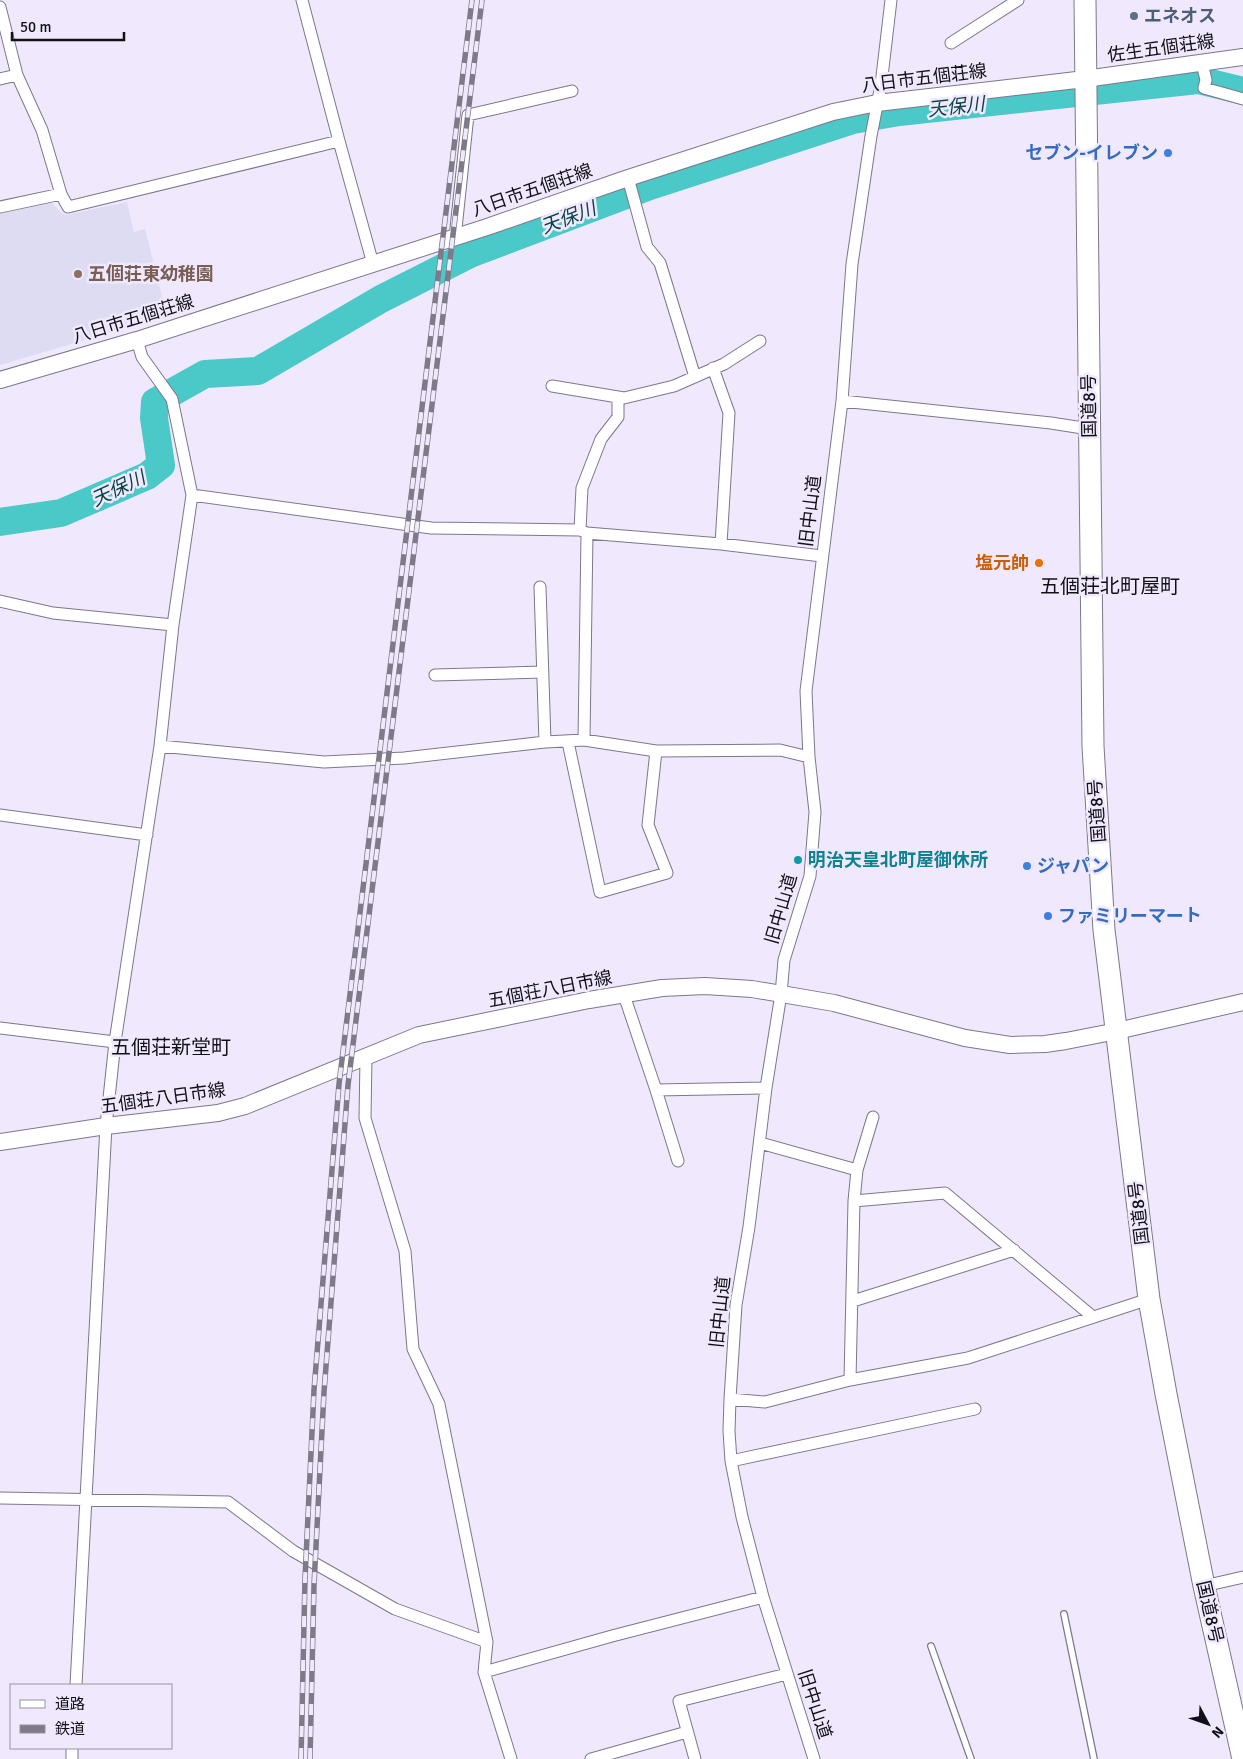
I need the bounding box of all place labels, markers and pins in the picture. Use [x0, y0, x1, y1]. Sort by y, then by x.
place label: エネオス [1144, 5, 1216, 27]
marker: エネオス [1128, 10, 1140, 22]
place label: セブン-イレブン [1025, 142, 1158, 164]
marker: セブン-イレブン [1162, 147, 1174, 159]
place label: 五個荘東幼稚園 [88, 263, 214, 285]
marker: 五個荘東幼稚園 [72, 268, 84, 280]
place label: 塩元帥 [975, 552, 1029, 574]
marker: 塩元帥 [1033, 557, 1045, 569]
place label: 明治天皇北町屋御休所 [808, 849, 988, 871]
marker: 明治天皇北町屋御休所 [792, 854, 804, 866]
place label: ジャパン [1037, 855, 1109, 877]
marker: ジャパン [1021, 860, 1033, 872]
place label: ファミリーマート [1058, 905, 1202, 927]
marker: ファミリーマート [1042, 910, 1054, 922]

